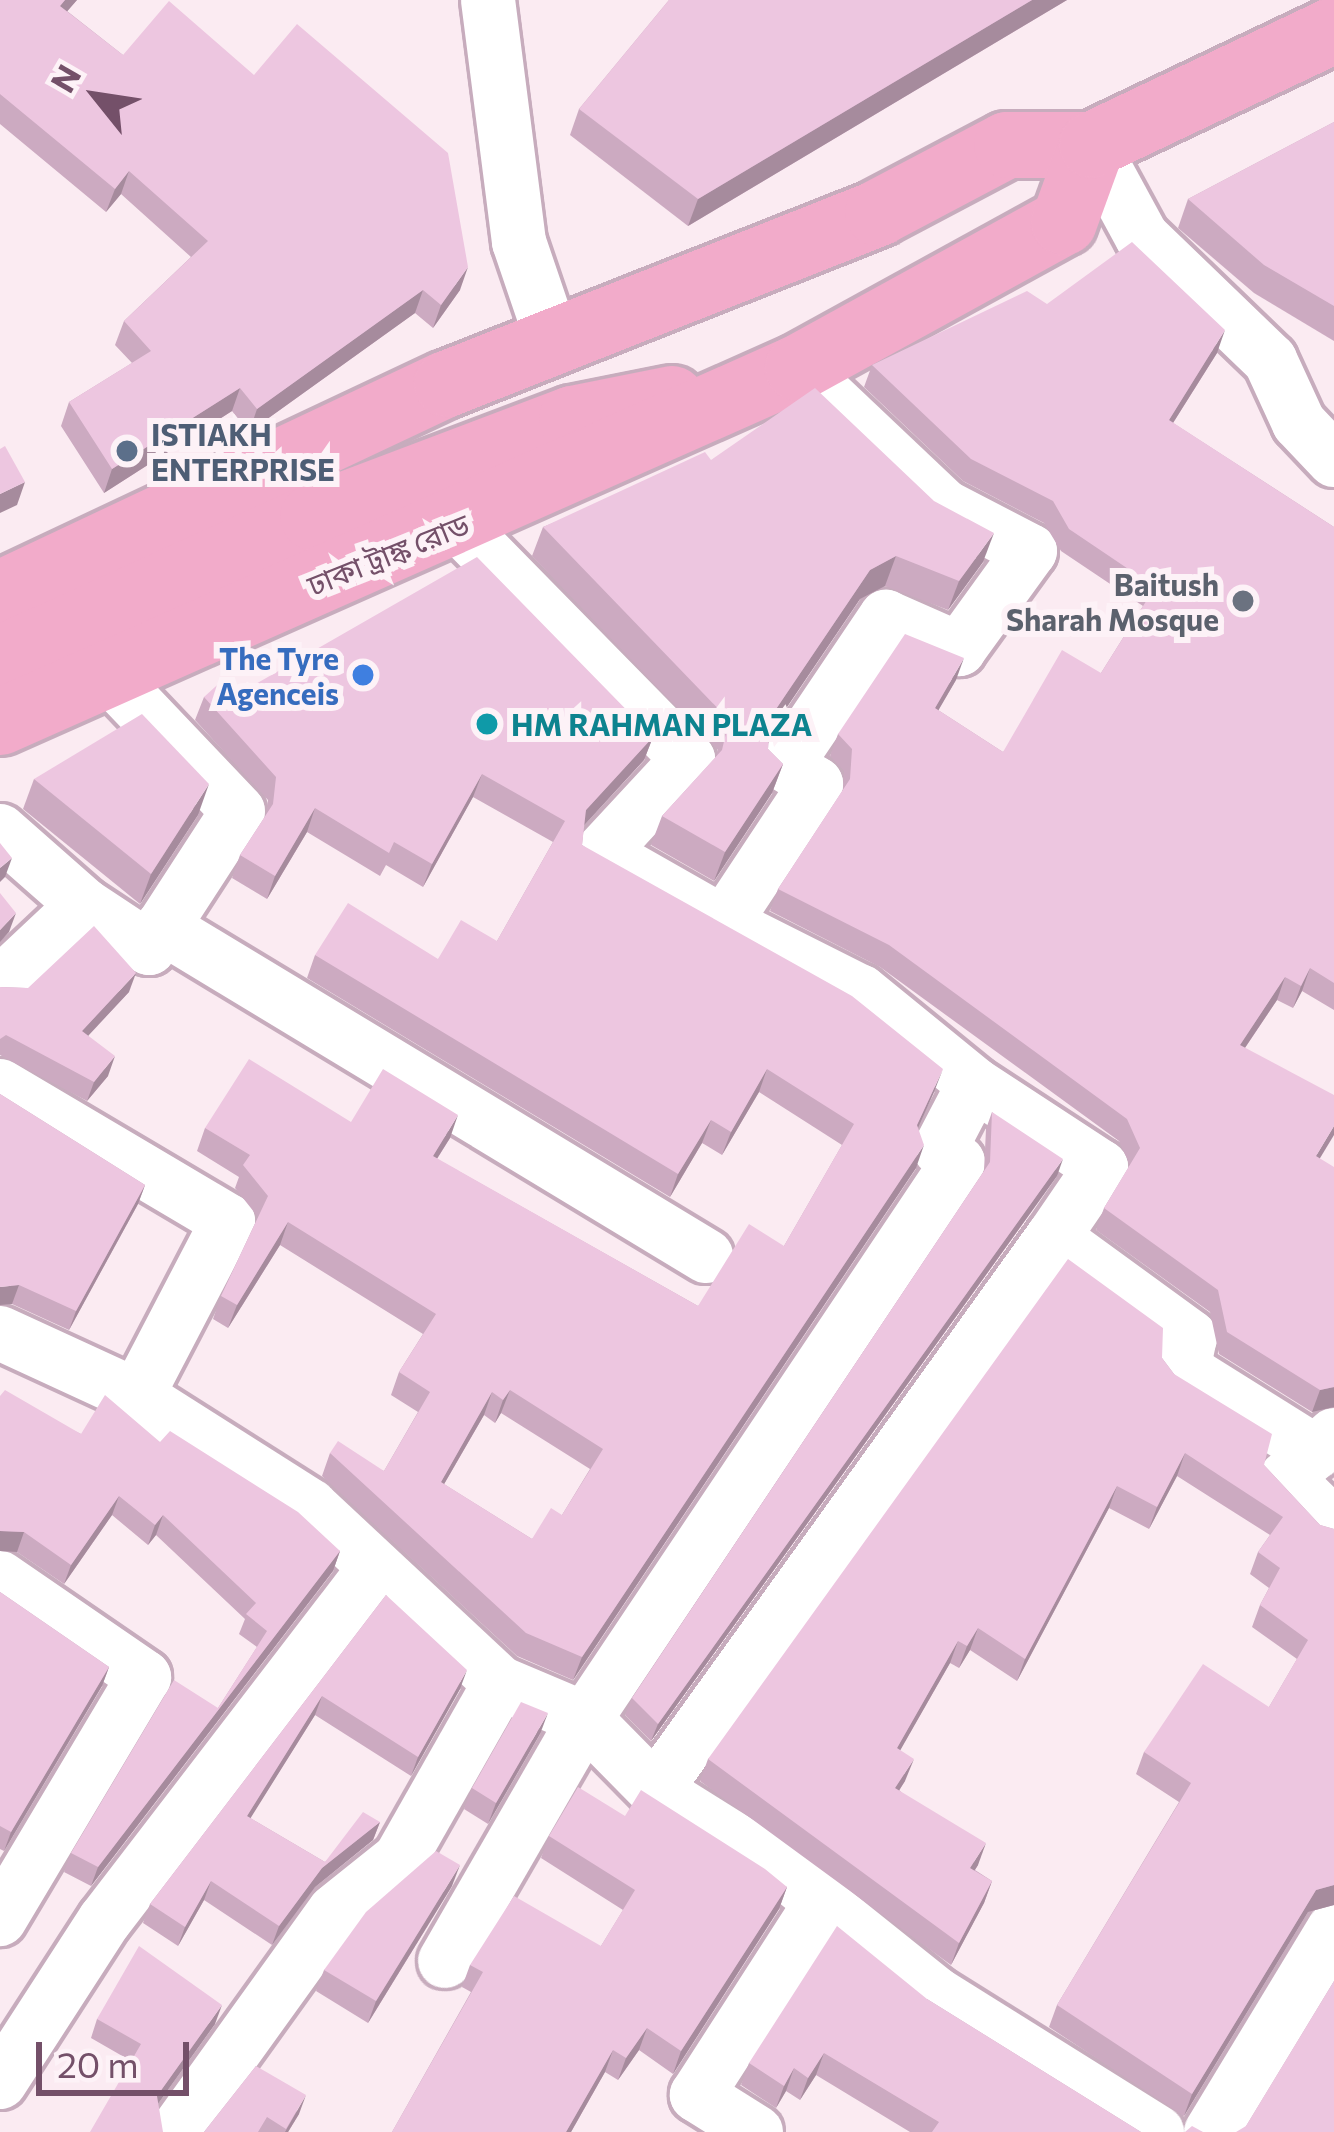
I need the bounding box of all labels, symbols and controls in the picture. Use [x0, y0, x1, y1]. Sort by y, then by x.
north arrow [36, 36, 156, 156]
text: N [40, 57, 88, 99]
place label: ISTIAKH ENTERPRISE [151, 416, 335, 486]
marker: ISTIAKH ENTERPRISE [114, 438, 140, 464]
street label: ঢাকা ট্রাঙ্ক রোড [302, 505, 474, 603]
place label: Baitush Sharah Mosque [1006, 566, 1219, 636]
marker: Baitush Sharah Mosque [1230, 588, 1256, 614]
place label: The Tyre Agenceis [216, 640, 339, 710]
marker: The Tyre Agenceis [350, 662, 376, 688]
place label: HM RAHMAN PLAZA [511, 706, 812, 742]
marker: HM RAHMAN PLAZA [474, 711, 500, 737]
scale bar [42, 2018, 195, 2092]
text: 20 m [57, 2041, 139, 2085]

